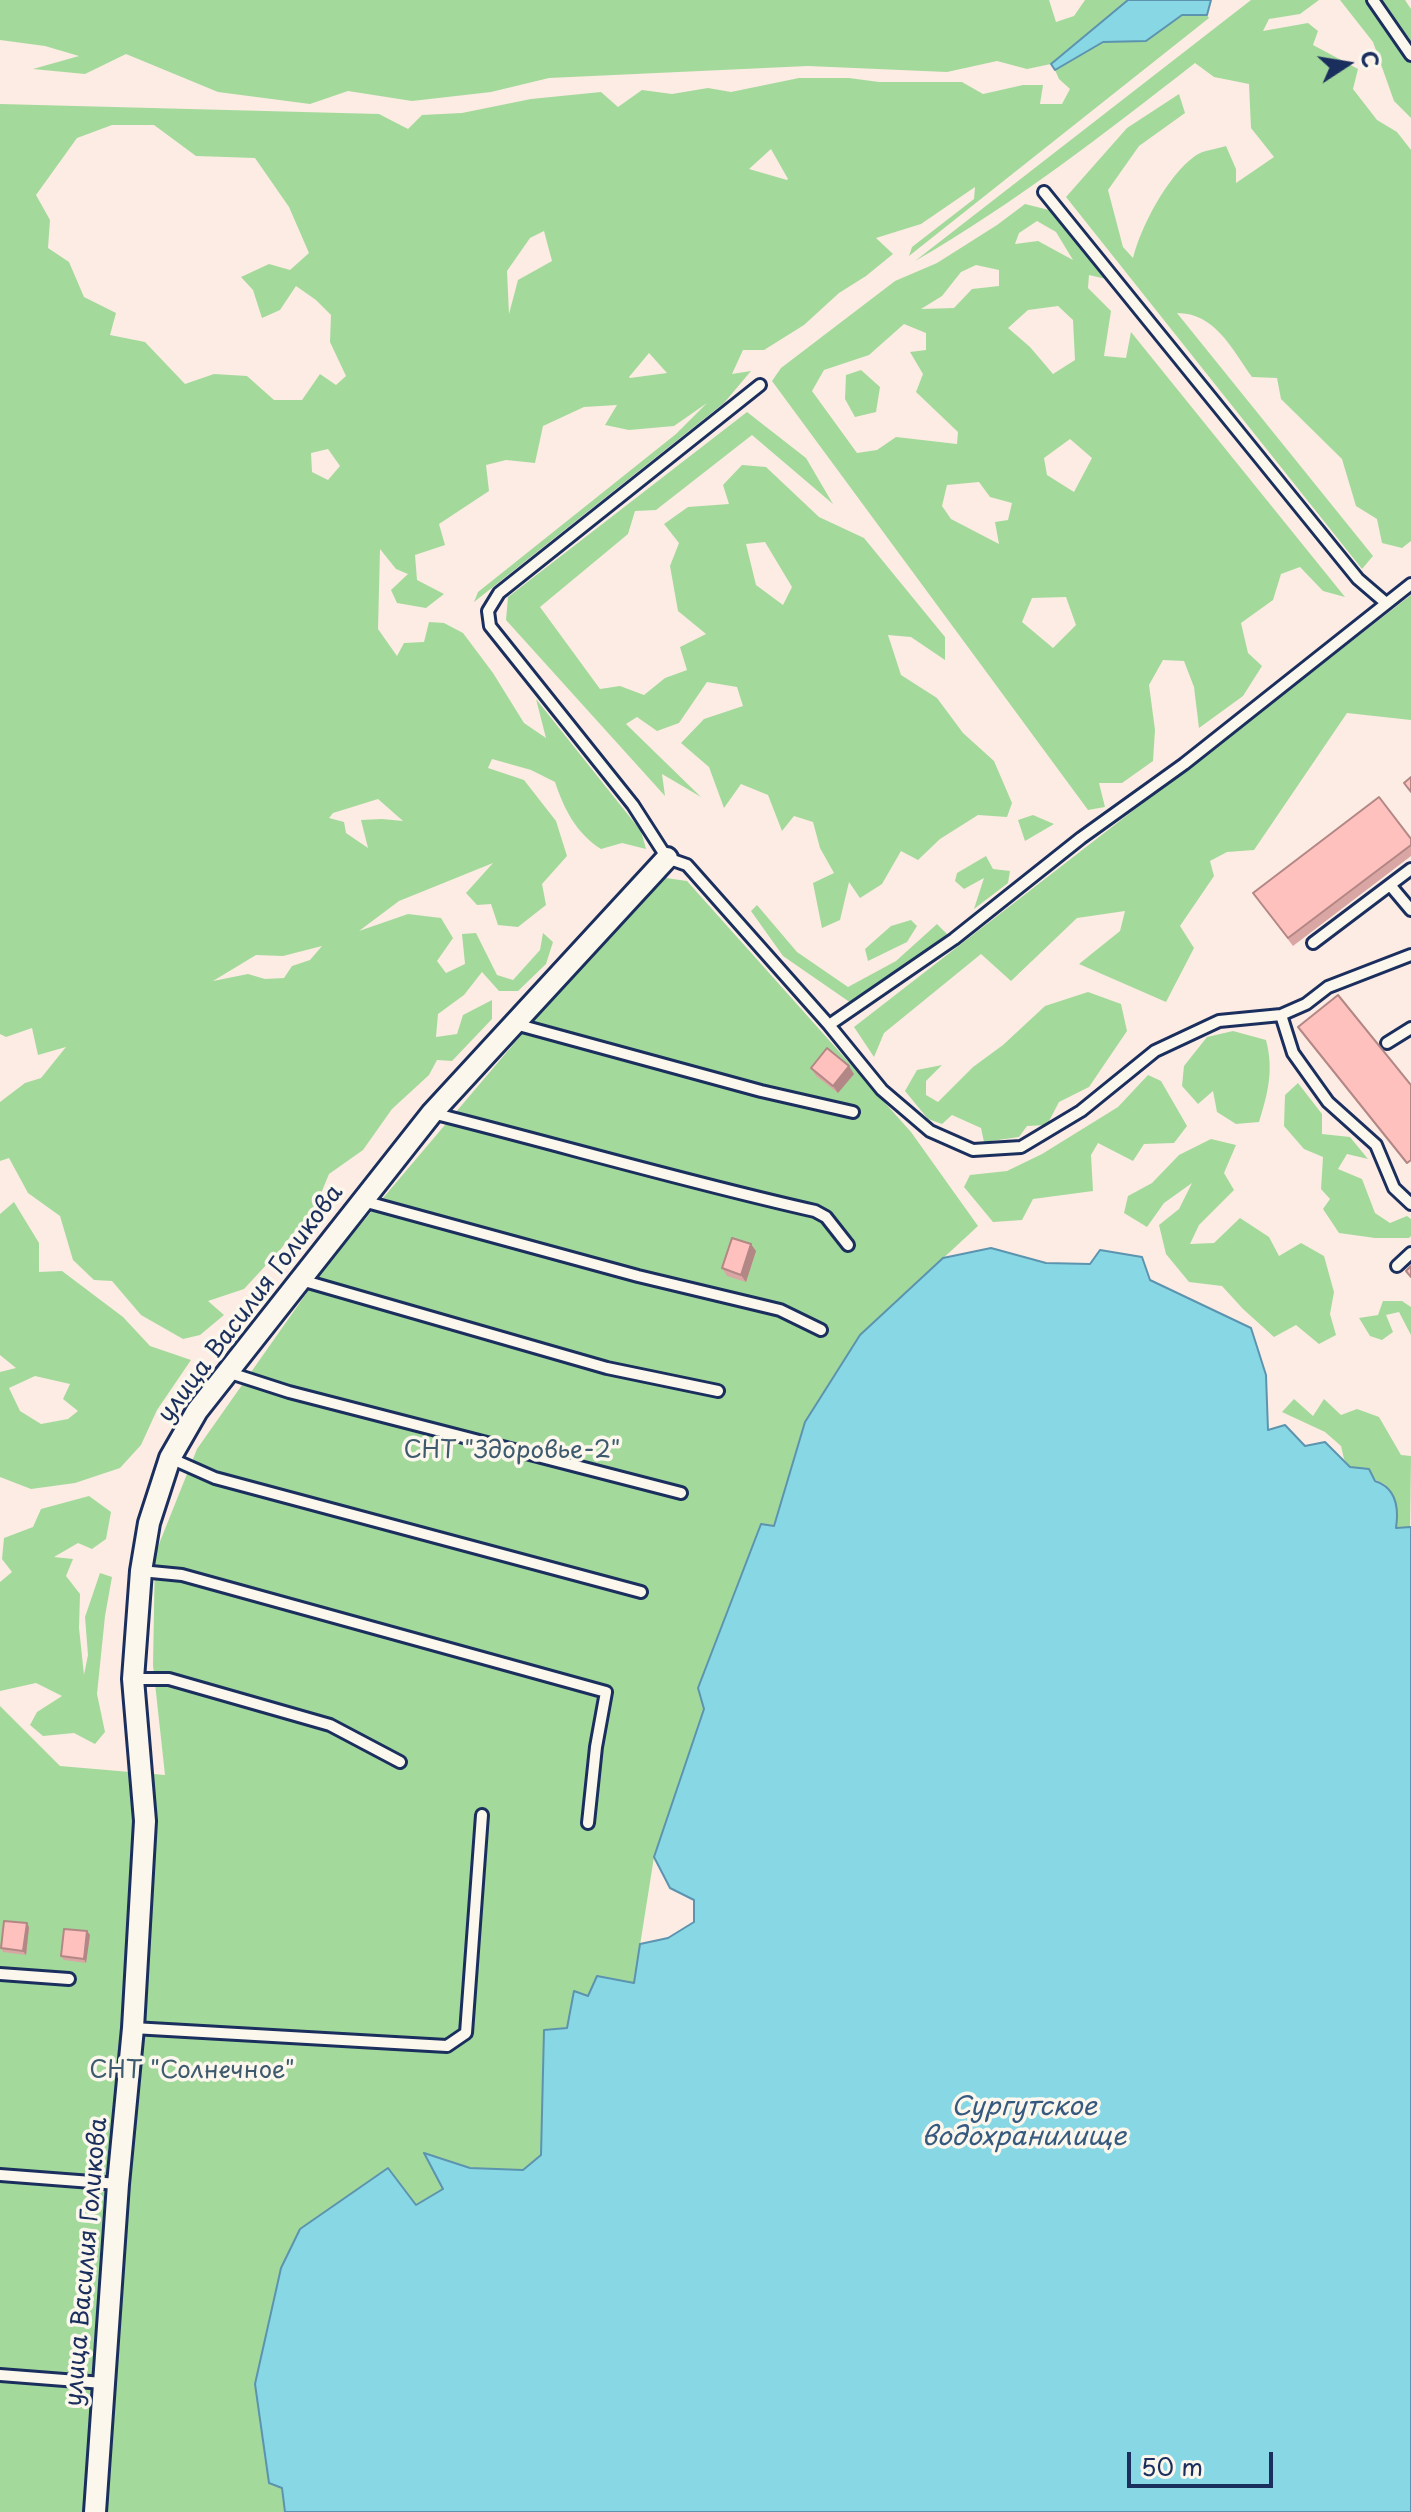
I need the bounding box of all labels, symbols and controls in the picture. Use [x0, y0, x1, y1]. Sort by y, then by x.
north arrow [1307, 24, 1387, 104]
text: С [1353, 47, 1389, 70]
street label: улица Василия Голикова [152, 1180, 350, 1428]
park label: СНТ "Здоровье-2" [404, 1437, 620, 1465]
park label: СНТ "Солнечное" [89, 2057, 295, 2085]
water label: Сургутское водохранилище [921, 2092, 1127, 2154]
street label: улица Василия Голикова [60, 2116, 114, 2408]
scale bar [1131, 2436, 1277, 2486]
text: 50 m [1141, 2448, 1203, 2484]

